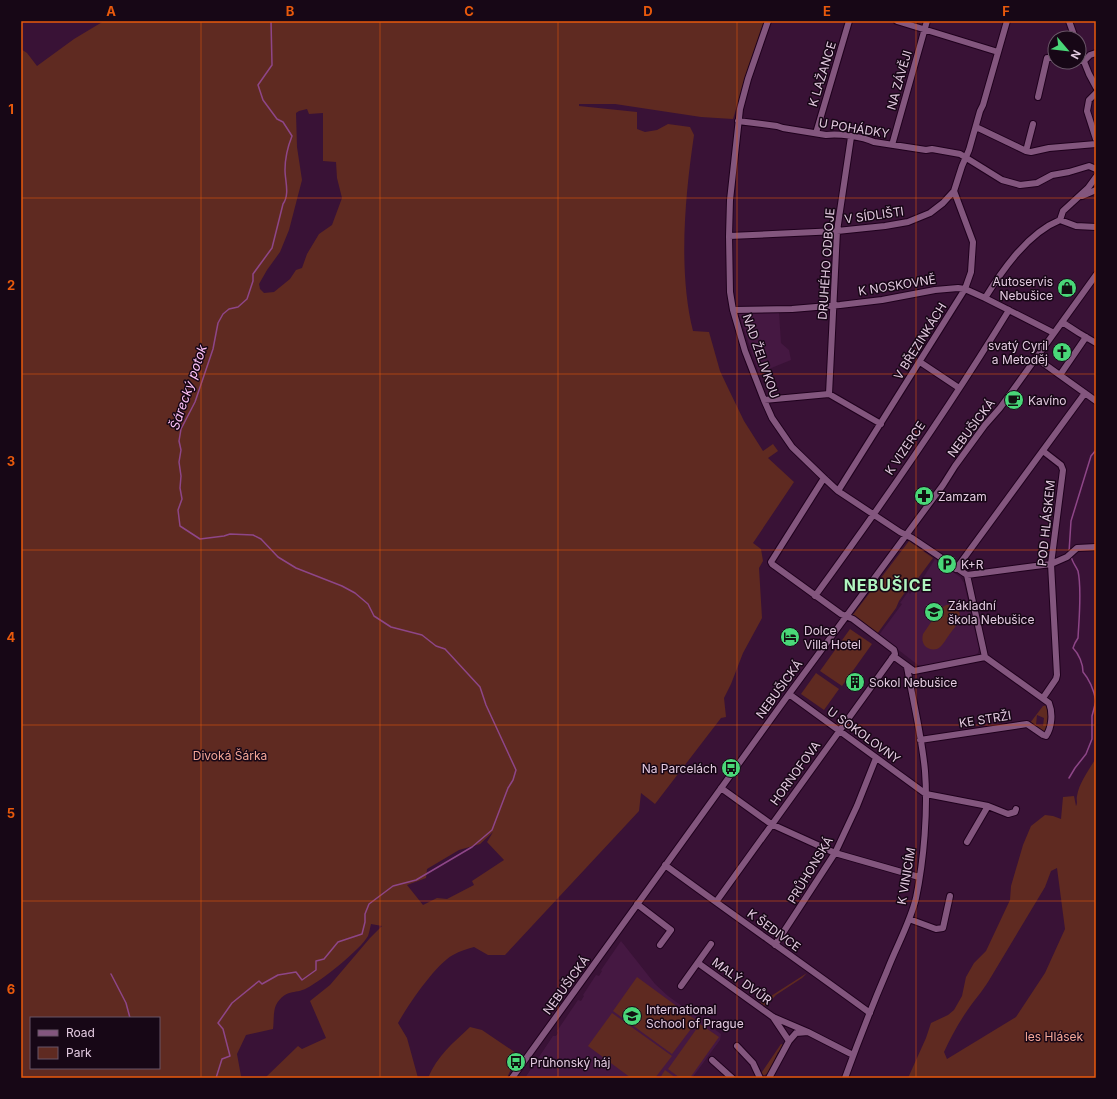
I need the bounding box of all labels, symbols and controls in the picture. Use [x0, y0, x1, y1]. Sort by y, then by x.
text: A [106, 3, 116, 19]
text: B [286, 3, 295, 19]
text: C [464, 3, 474, 19]
text: D [643, 3, 653, 19]
text: E [823, 3, 831, 19]
text: F [1002, 3, 1010, 19]
north arrow [1047, 30, 1087, 70]
street label: K LAŽANCE [805, 40, 839, 108]
street label: NA ZÁVĚJI [883, 48, 915, 112]
text: N [1068, 48, 1084, 62]
text: 1 [8, 101, 14, 117]
street label: U POHÁDKY [818, 115, 890, 141]
street label: V SÍDLIŠTI [843, 203, 905, 227]
street label: DRUHÉHO ODBOJE [815, 208, 837, 320]
street label: K NOSKOVNĚ [857, 271, 937, 299]
place label: Autoservis Nebušice [993, 274, 1053, 303]
text: 2 [7, 277, 15, 293]
shop icon: Autoservis Nebušice [1056, 277, 1078, 299]
street label: V BŘEZINKÁCH [890, 300, 950, 382]
street label: NAD ŽELIVKOU [740, 312, 782, 400]
place label: svatý Cyril a Metoděj [988, 338, 1048, 367]
church icon: svatý Cyril a Metoděj [1051, 341, 1073, 363]
water label: Šárecký potok [166, 342, 210, 432]
cafe icon: Kavíno [1003, 389, 1025, 411]
place label: Kavíno [1028, 393, 1067, 408]
street label: NEBUŠICKÁ [944, 396, 998, 460]
street label: K VIZERCE [882, 418, 928, 478]
text: 3 [7, 453, 15, 469]
street label: POD HLÁSKEM [1034, 479, 1058, 567]
pharmacy icon: Zamzam [913, 485, 935, 507]
place label: Zamzam [938, 489, 987, 504]
parking icon: K+R [936, 553, 958, 575]
place label: K+R [961, 557, 984, 572]
district label: NEBUŠICE [844, 575, 932, 595]
place label: Základní škola Nebušice [948, 598, 1034, 627]
school or university icon: Základní škola Nebušice [923, 601, 945, 623]
place label: Dolce Villa Hotel [804, 623, 861, 652]
hotel icon: Dolce Villa Hotel [779, 626, 801, 648]
text: 4 [7, 629, 16, 645]
street label: NEBUŠICKÁ [753, 657, 805, 721]
building icon: Sokol Nebušice [844, 671, 866, 693]
place label: Sokol Nebušice [869, 675, 957, 690]
street label: U SOKOLOVNY [825, 703, 903, 767]
street label: KE STRŽI [958, 707, 1012, 731]
street label: HORNOFOVA [767, 738, 823, 808]
park label: Divoká Šárka [193, 748, 267, 763]
bus stop icon: Na Parcelách [720, 757, 742, 779]
place label: Na Parcelách [642, 761, 717, 776]
text: 5 [7, 805, 15, 821]
street label: PRŮHONSKÁ [784, 834, 836, 906]
street label: K VINICÍM [894, 846, 918, 906]
street label: K ŠEDIVCE [744, 906, 804, 954]
street label: NEBUŠICKÁ [540, 953, 592, 1017]
street label: MALÝ DVŮR [709, 954, 775, 1008]
text: 6 [7, 981, 15, 997]
place label: International School of Prague [646, 1002, 744, 1031]
school or university icon: International School of Prague [621, 1005, 643, 1027]
legend [30, 1017, 160, 1069]
text: Road [66, 1025, 95, 1040]
park label: les Hlásek [1025, 1029, 1083, 1044]
text: Park [66, 1045, 92, 1060]
bus stop icon: Průhonský háj [505, 1051, 527, 1073]
place label: Průhonský háj [530, 1055, 611, 1070]

